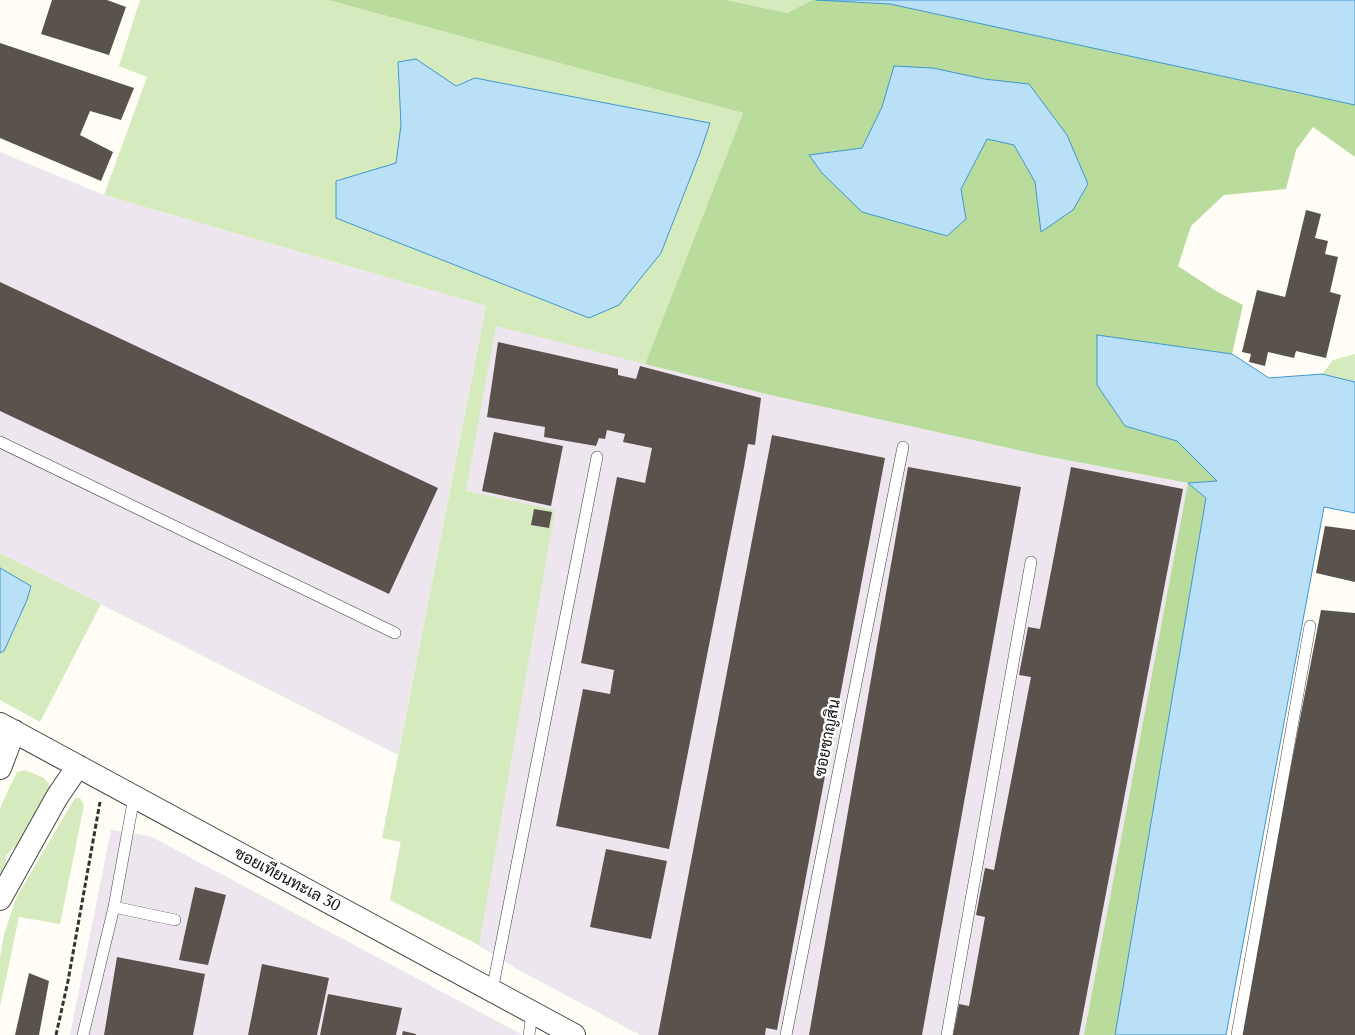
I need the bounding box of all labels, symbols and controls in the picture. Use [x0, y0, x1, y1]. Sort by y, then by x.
street label: ซอยชาญสิน [811, 698, 845, 778]
street label: ซอยเทียนทะเล 30 [231, 844, 343, 916]

